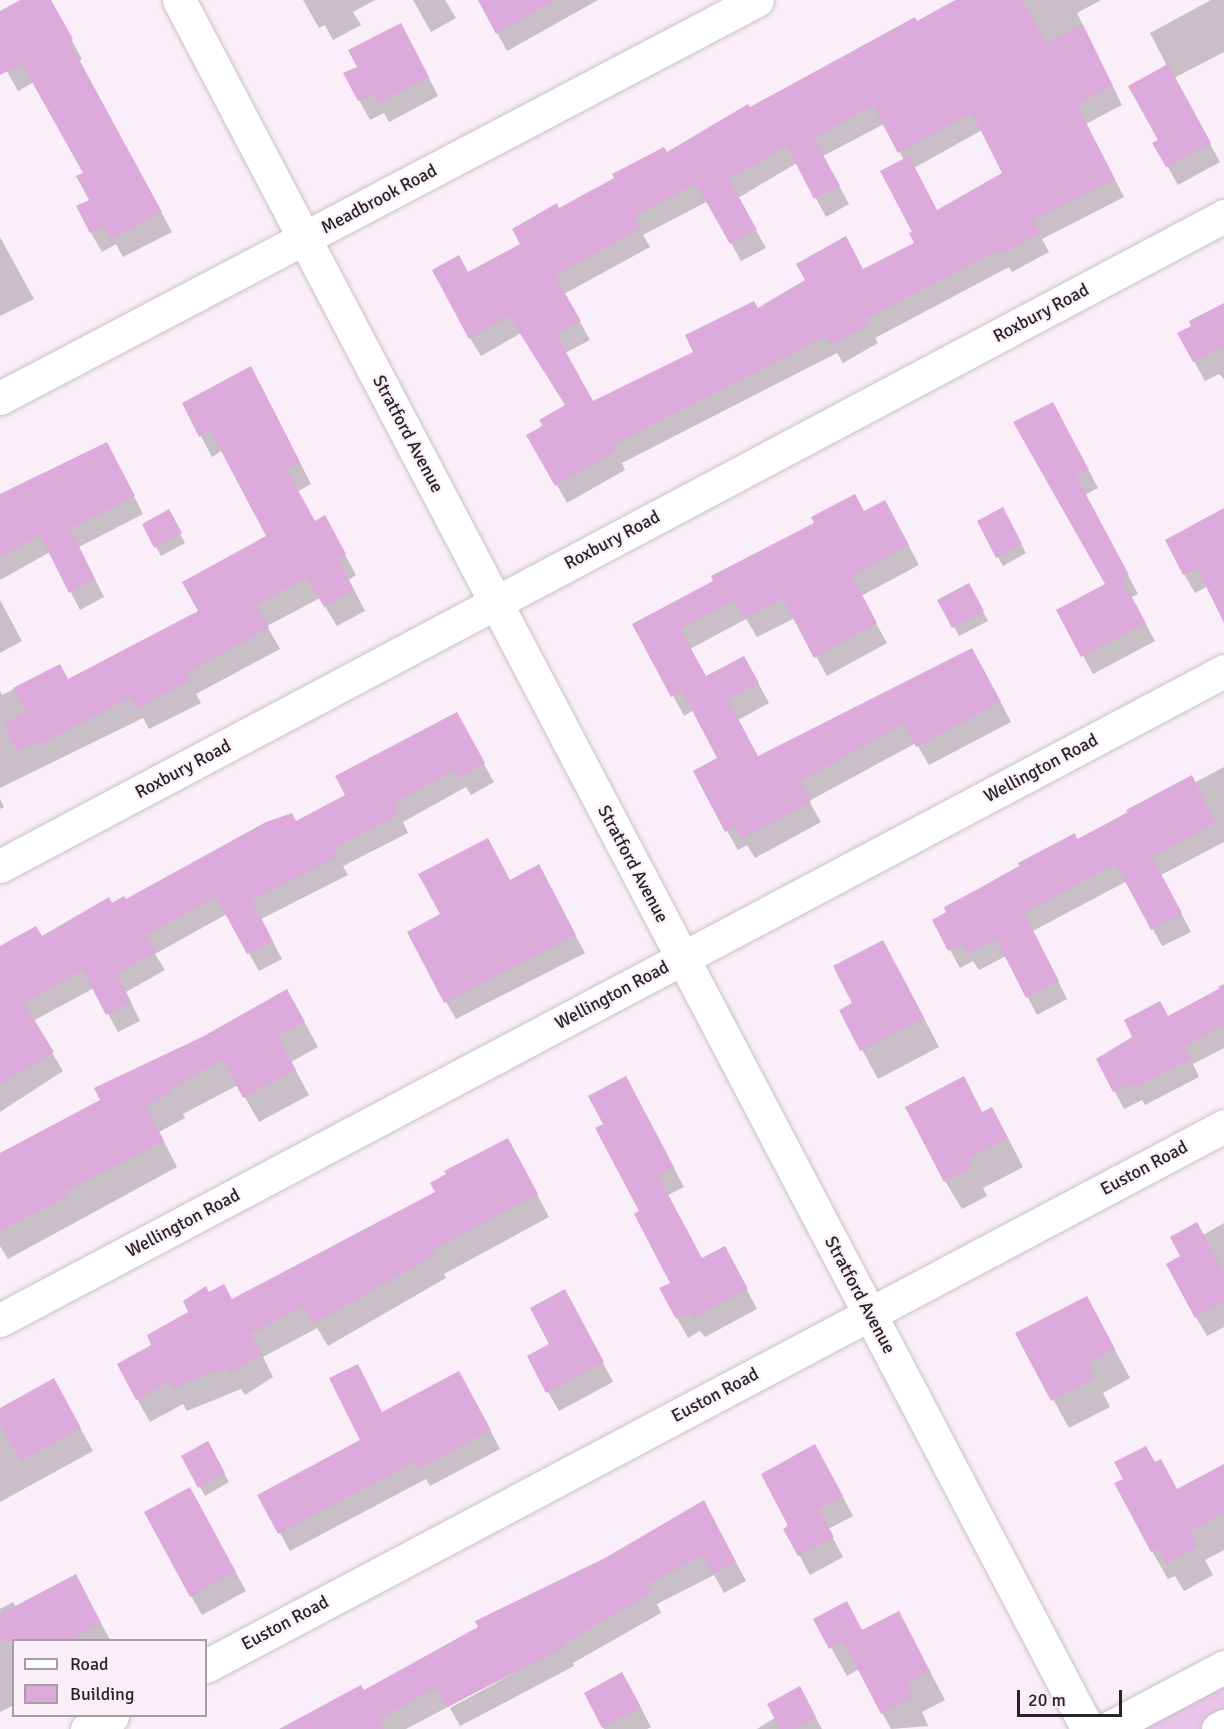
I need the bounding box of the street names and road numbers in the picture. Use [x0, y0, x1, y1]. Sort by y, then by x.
street label: Meadbrook Road [317, 159, 441, 239]
street label: Roxbury Road [989, 279, 1093, 347]
street label: Stratford Avenue [368, 372, 448, 496]
street label: Roxbury Road [560, 506, 664, 574]
street label: Wellington Road [980, 729, 1102, 807]
street label: Roxbury Road [131, 735, 235, 803]
street label: Stratford Avenue [593, 802, 673, 926]
street label: Wellington Road [551, 956, 673, 1034]
street label: Euston Road [1097, 1136, 1191, 1200]
street label: Wellington Road [122, 1184, 244, 1262]
street label: Stratford Avenue [820, 1233, 900, 1357]
street label: Euston Road [668, 1363, 762, 1427]
street label: Euston Road [238, 1591, 332, 1655]

